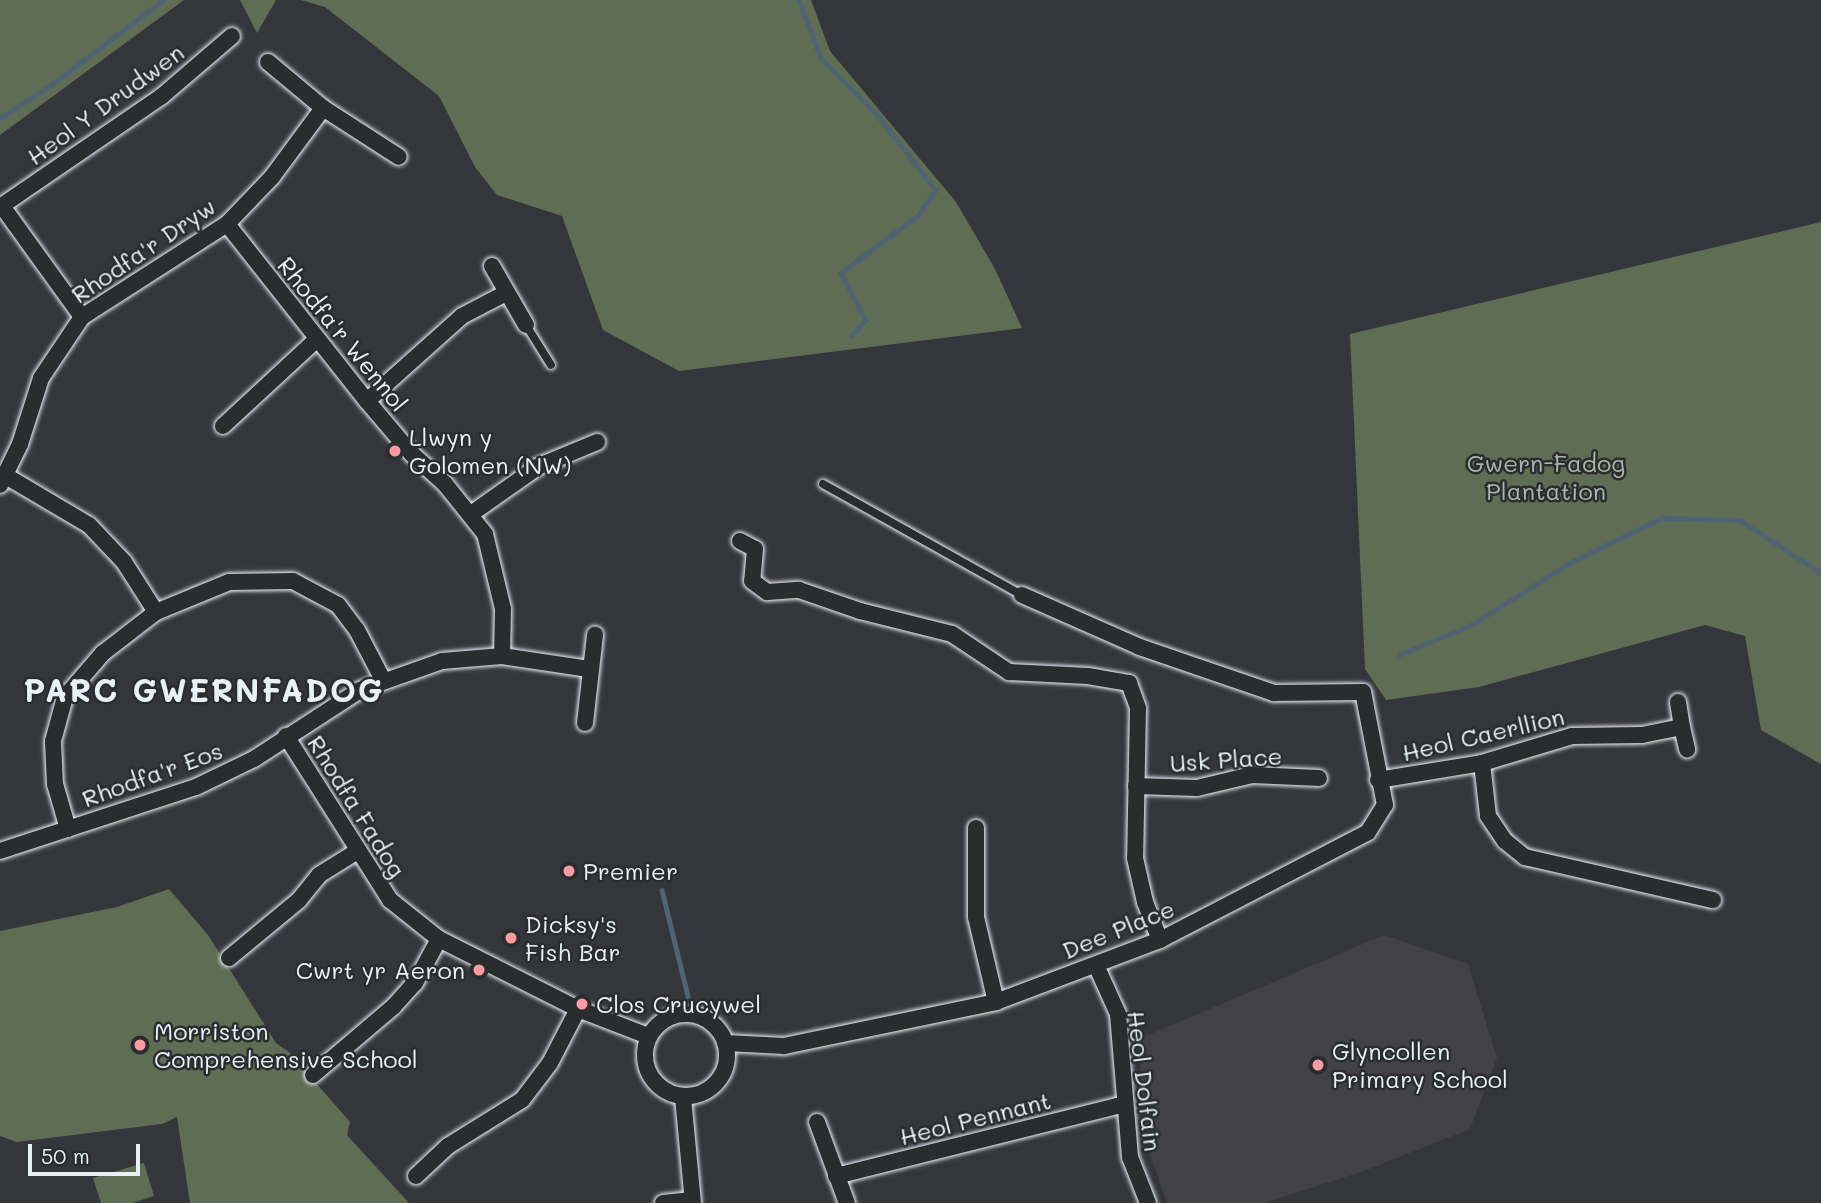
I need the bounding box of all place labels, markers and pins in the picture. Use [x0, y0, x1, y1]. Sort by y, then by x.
place label: Llwyn y Golomen (NW) [409, 423, 571, 479]
marker: Llwyn y Golomen (NW) [387, 443, 403, 459]
place label: Premier [583, 857, 678, 885]
marker: Premier [561, 863, 577, 879]
place label: Dicksy's Fish Bar [525, 910, 621, 966]
marker: Dicksy's Fish Bar [503, 930, 519, 946]
place label: Cwrt yr Aeron [296, 956, 465, 984]
marker: Cwrt yr Aeron [471, 962, 487, 978]
place label: Clos Crucywel [596, 990, 761, 1018]
marker: Clos Crucywel [574, 996, 590, 1012]
place label: Morriston Comprehensive School [154, 1017, 418, 1073]
marker: Morriston Comprehensive School [132, 1037, 148, 1053]
place label: Glyncollen Primary School [1332, 1037, 1508, 1093]
marker: Glyncollen Primary School [1310, 1057, 1326, 1073]

